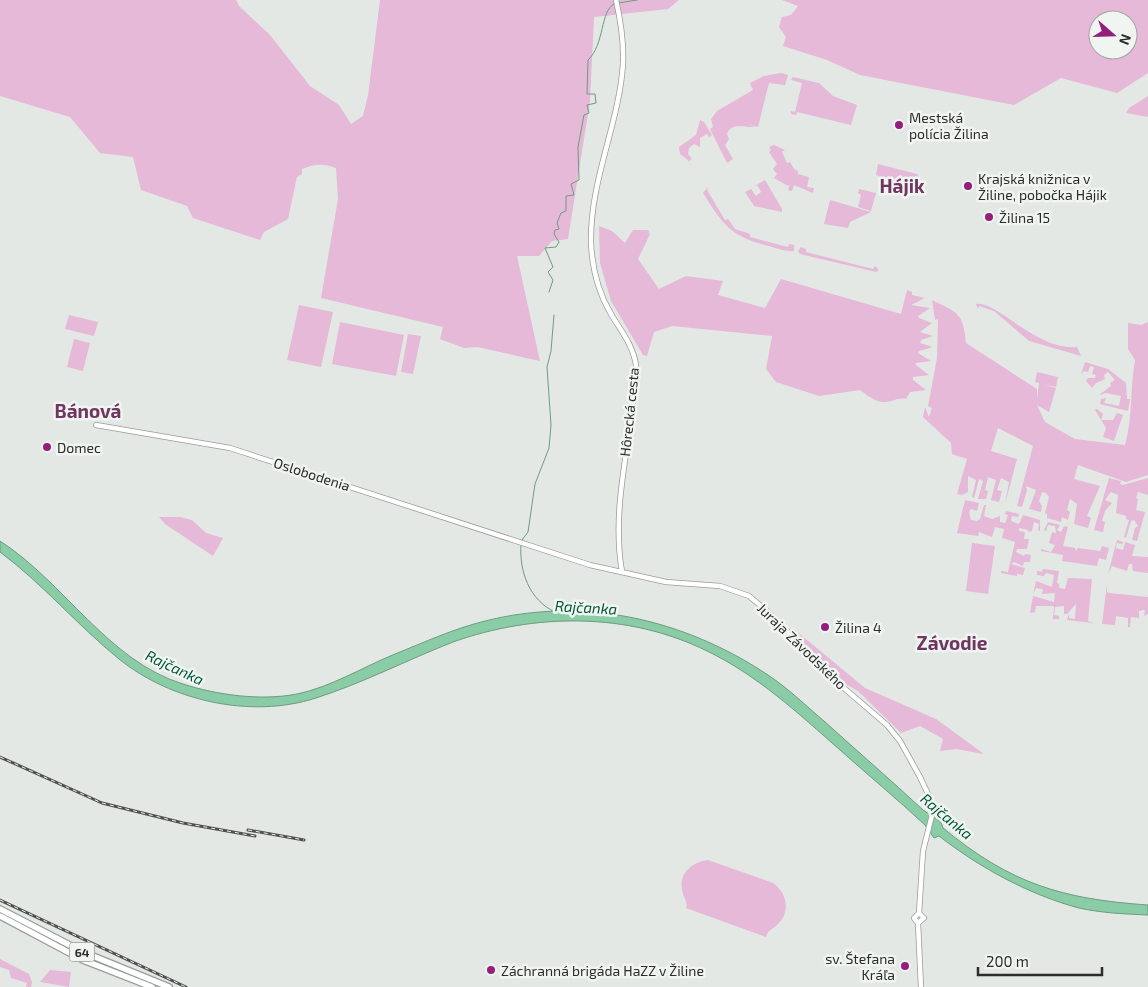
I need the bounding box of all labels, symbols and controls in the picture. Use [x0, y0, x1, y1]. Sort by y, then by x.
north arrow [1088, 10, 1138, 60]
text: N [1116, 32, 1135, 47]
place label: Mestská polícia Žilina [909, 109, 989, 142]
marker: Mestská polícia Žilina [893, 119, 905, 131]
place label: Krajská knižnica v Žiline, pobočka Hájik [978, 170, 1107, 203]
district label: Hájik [879, 174, 925, 197]
marker: Krajská knižnica v Žiline, pobočka Hájik [962, 180, 974, 192]
place label: Žilina 15 [999, 209, 1050, 226]
marker: Žilina 15 [983, 211, 995, 223]
street label: Hôrecká cesta [616, 367, 642, 457]
district label: Bánová [55, 399, 121, 422]
place label: Domec [57, 439, 101, 456]
marker: Domec [41, 441, 53, 453]
street label: Oslobodenia [272, 454, 352, 494]
water label: Rajčanka [554, 596, 618, 619]
street label: Juraja Závodského [754, 599, 850, 693]
place label: Žilina 4 [835, 619, 882, 636]
marker: Žilina 4 [819, 621, 831, 633]
district label: Závodie [917, 631, 988, 654]
water label: Rajčanka [143, 646, 207, 689]
water label: Rajčanka [917, 789, 977, 844]
road number: 64 [70, 942, 94, 962]
scale bar [978, 944, 1102, 976]
place label: sv. Štefana Kráľa [825, 950, 895, 983]
text: 200 m [986, 952, 1029, 970]
marker: sv. Štefana Kráľa [899, 960, 911, 972]
place label: Záchranná brigáda HaZZ v Žiline [501, 962, 704, 979]
marker: Záchranná brigáda HaZZ v Žiline [485, 964, 497, 976]

